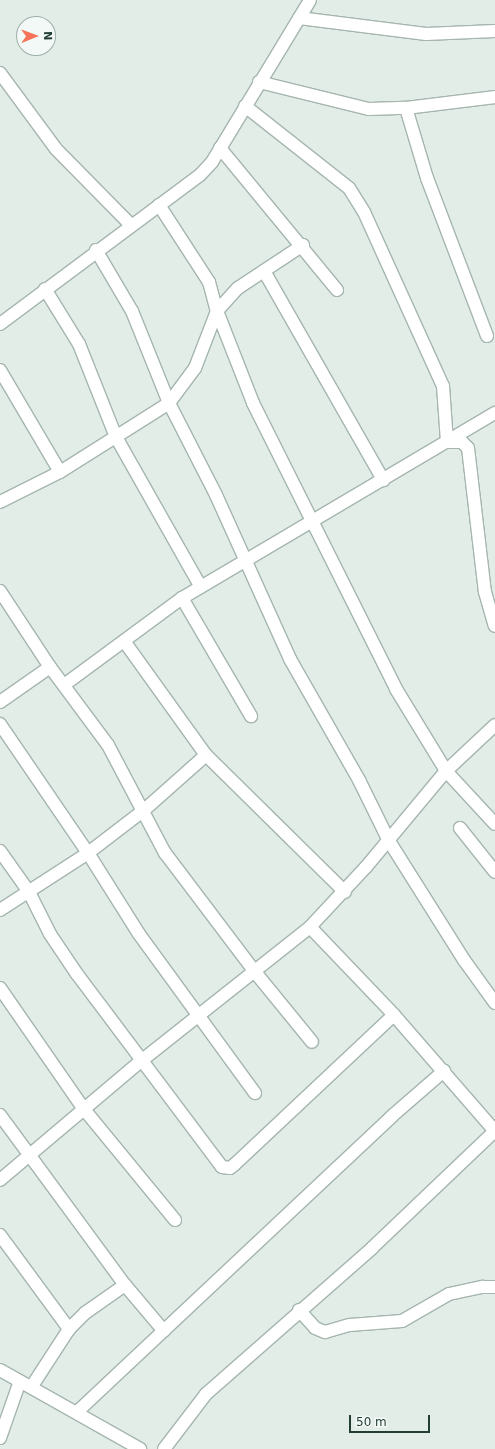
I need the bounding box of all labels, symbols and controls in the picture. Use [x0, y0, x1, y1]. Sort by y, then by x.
north arrow [16, 16, 56, 56]
text: N [41, 31, 54, 41]
scale bar [351, 1407, 432, 1433]
text: 50 m [356, 1415, 387, 1429]

